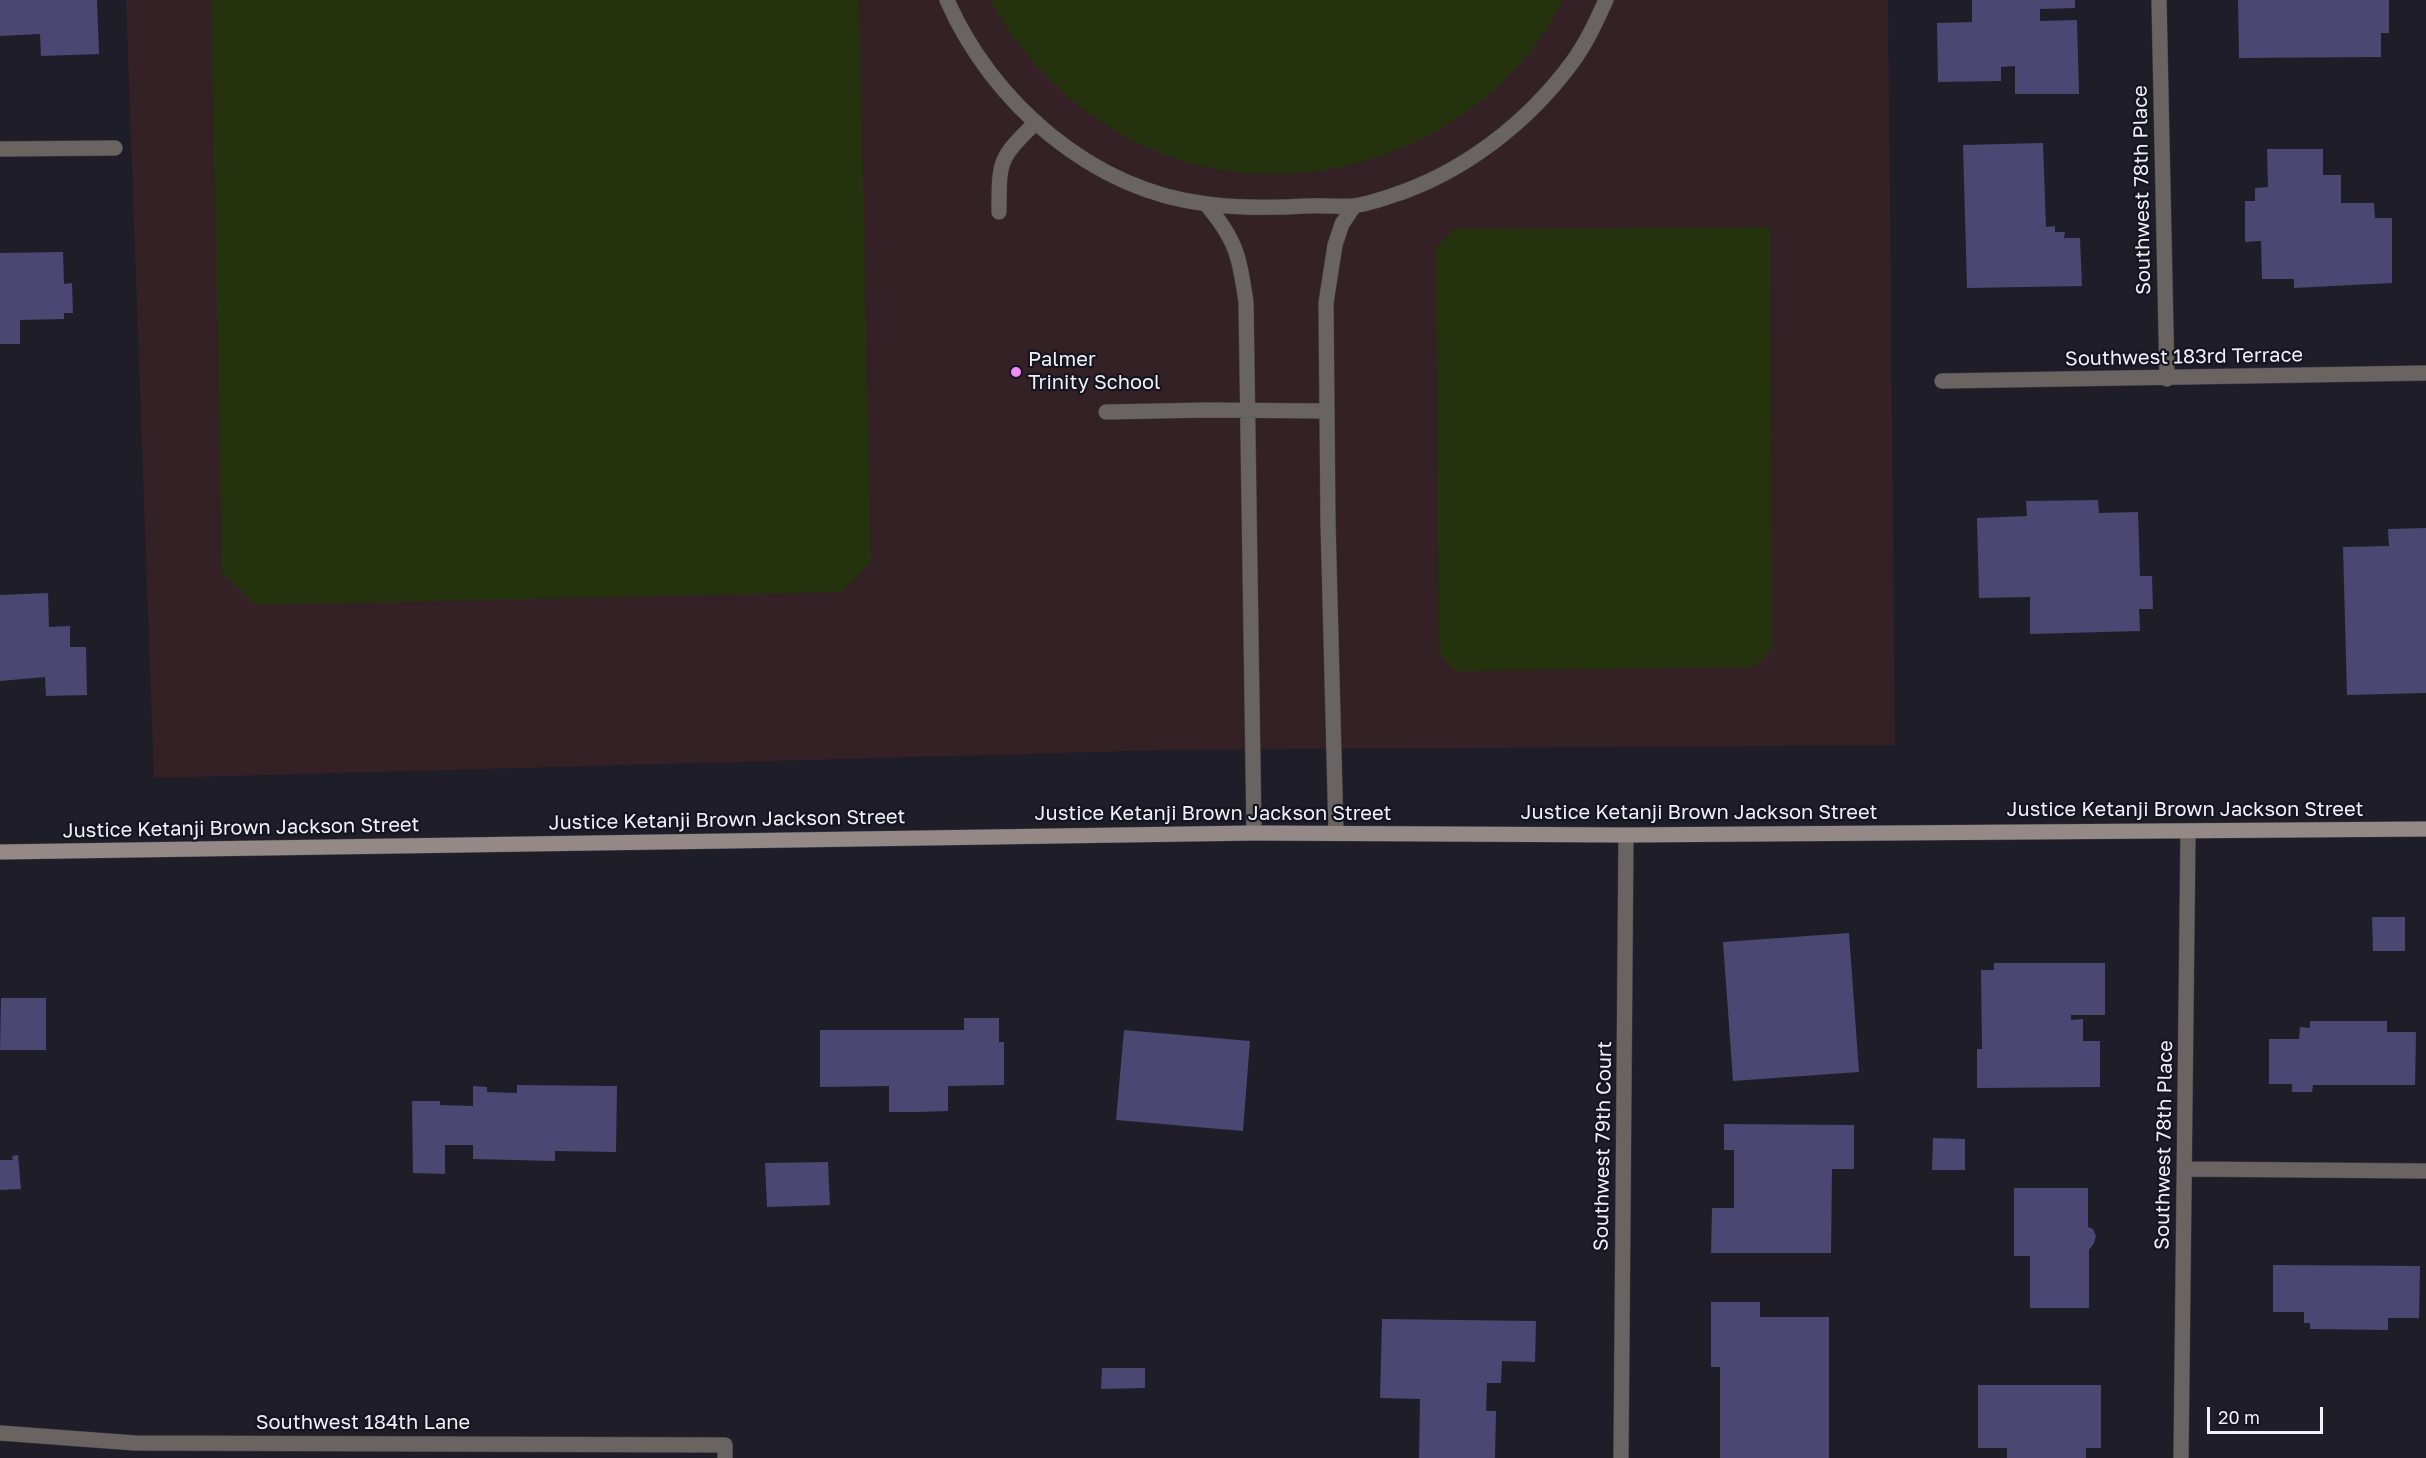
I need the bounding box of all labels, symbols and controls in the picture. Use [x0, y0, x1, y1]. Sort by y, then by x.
street label: Southwest 78th Place [2128, 85, 2156, 295]
street label: Southwest 183rd Terrace [2065, 343, 2303, 371]
place label: Palmer Trinity School [1028, 348, 1160, 395]
marker: Palmer Trinity School [1009, 365, 1023, 379]
street label: Justice Ketanji Brown Jackson Street [2007, 798, 2363, 822]
street label: Justice Ketanji Brown Jackson Street [1521, 801, 1877, 825]
street label: Justice Ketanji Brown Jackson Street [1035, 802, 1391, 826]
street label: Justice Ketanji Brown Jackson Street [548, 805, 906, 835]
street label: Justice Ketanji Brown Jackson Street [62, 813, 420, 843]
street label: Southwest 78th Place [2150, 1040, 2178, 1250]
street label: Southwest 79th Court [1589, 1041, 1617, 1251]
scale bar [2210, 1395, 2326, 1433]
text: 20 m [2218, 1406, 2260, 1428]
street label: Southwest 184th Lane [256, 1411, 470, 1435]

